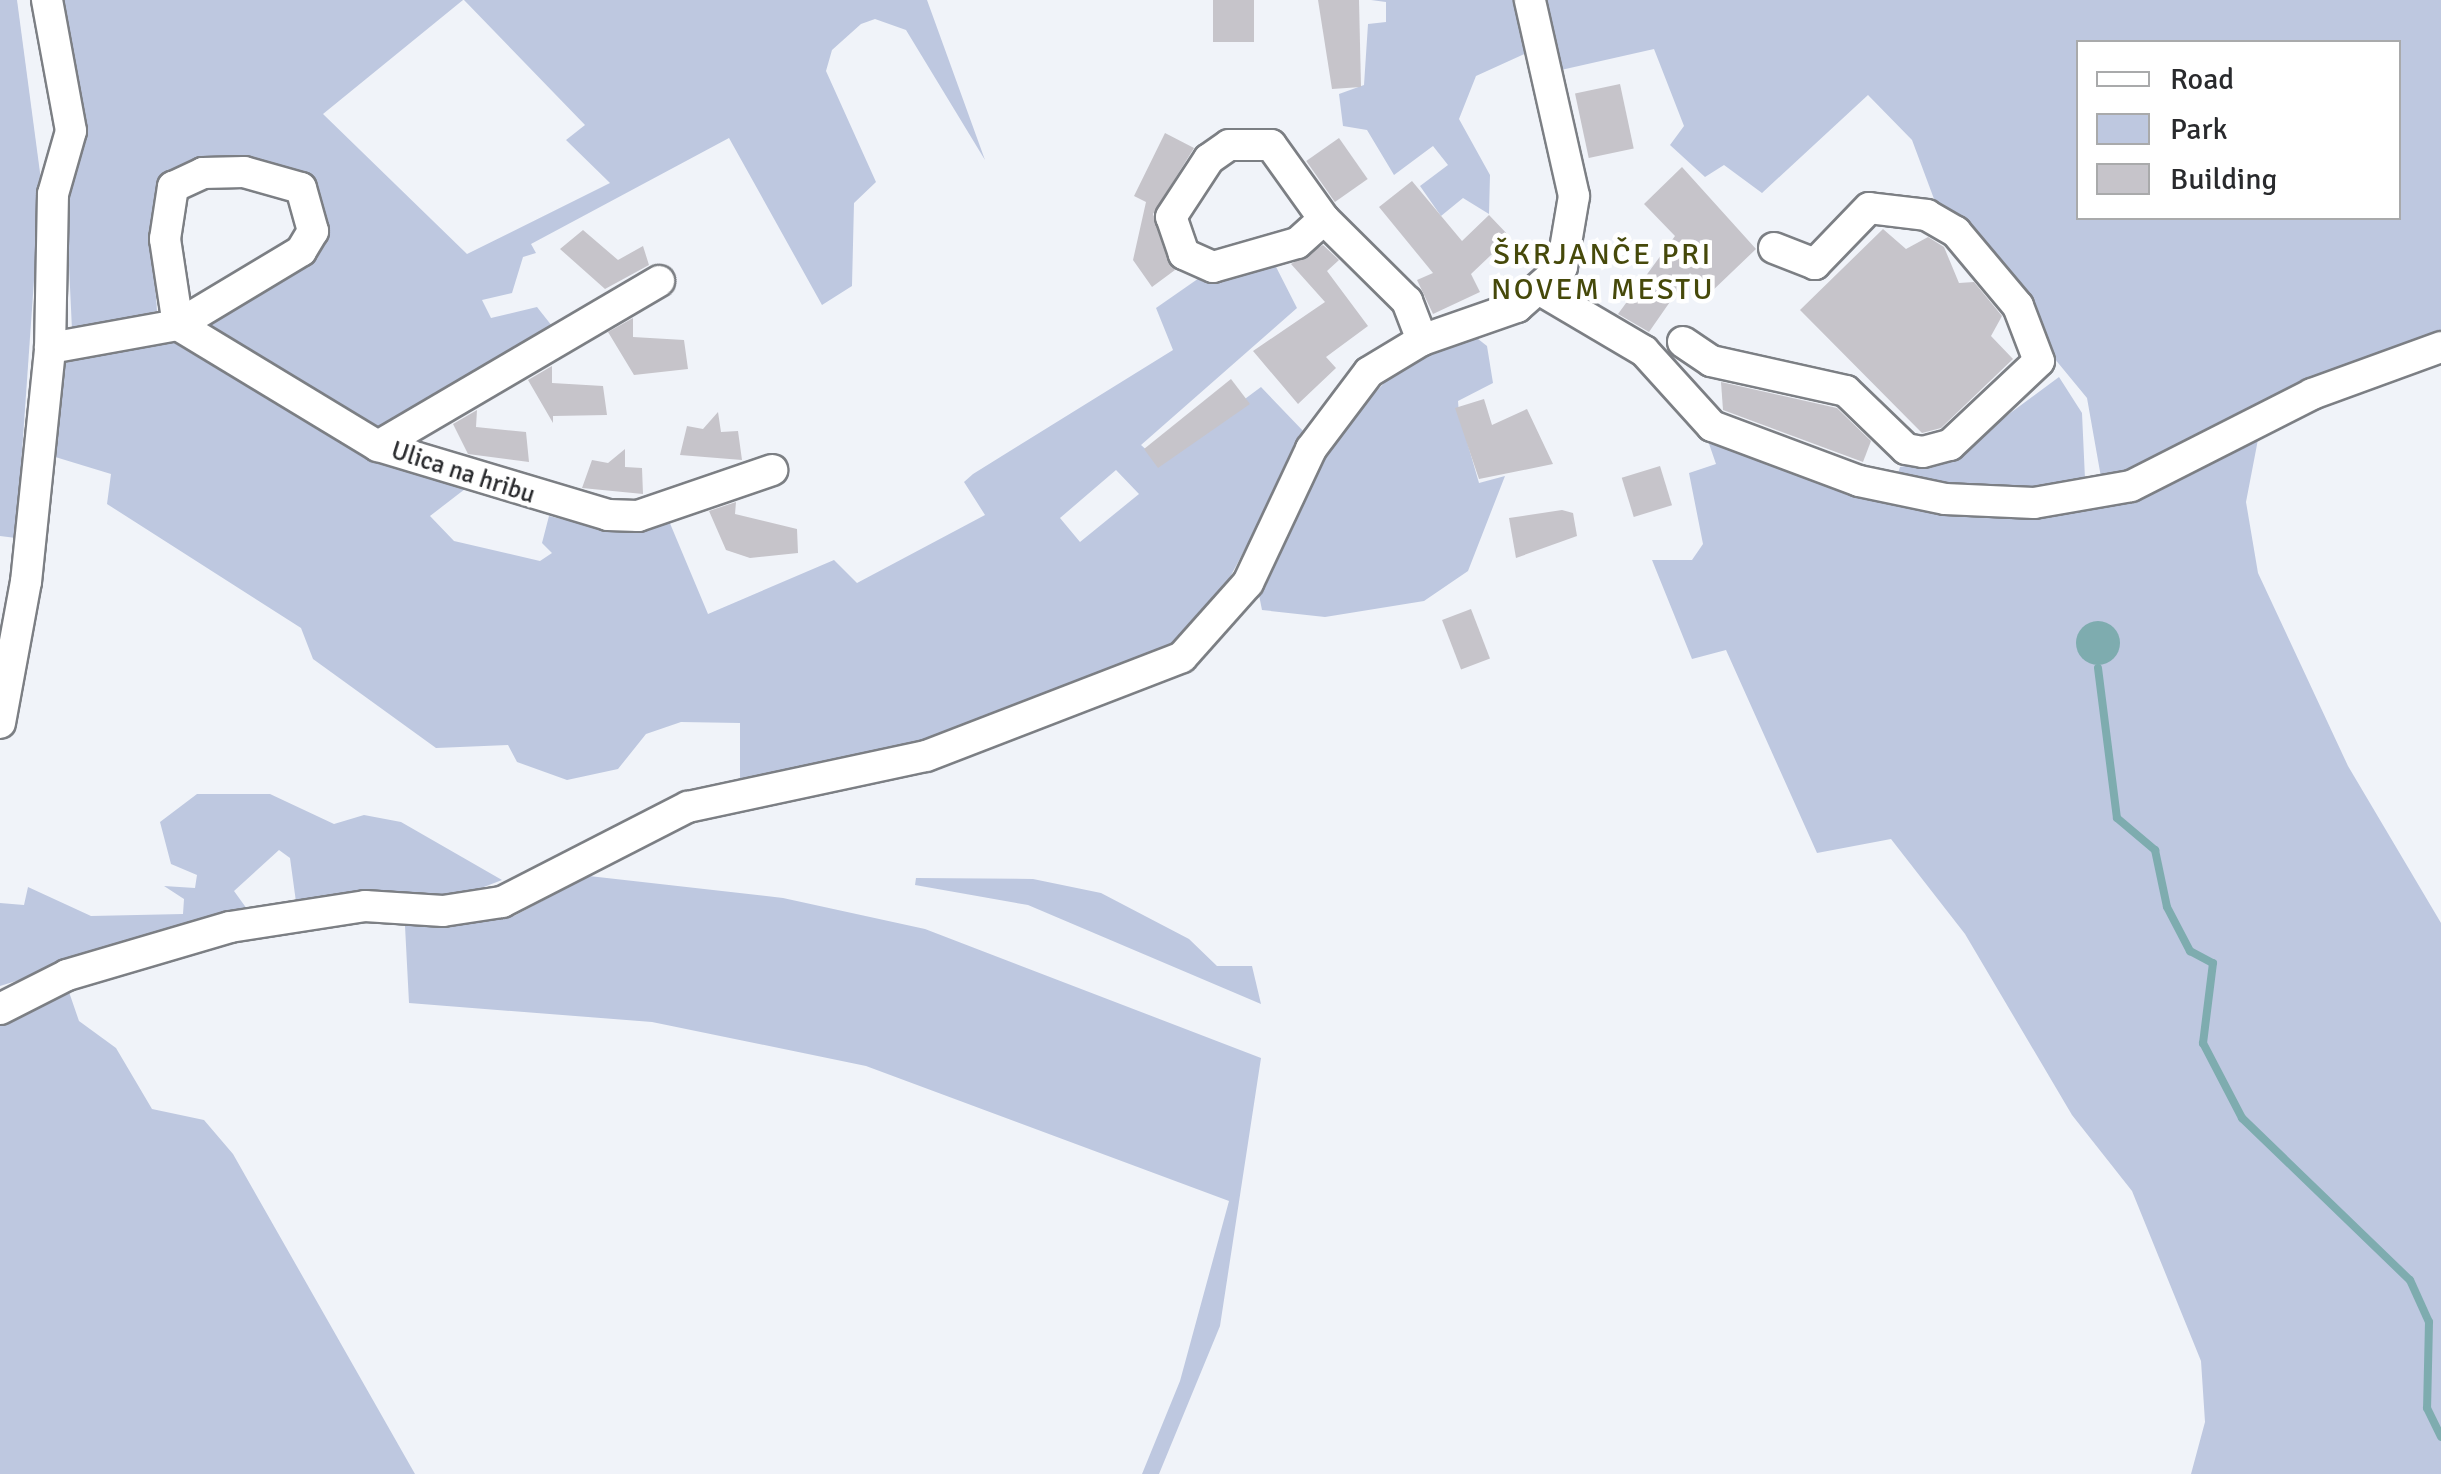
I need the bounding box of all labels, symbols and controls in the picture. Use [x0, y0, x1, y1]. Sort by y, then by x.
legend [2076, 40, 2401, 220]
text: Road [2170, 61, 2234, 98]
text: Park [2170, 111, 2228, 148]
text: Building [2170, 161, 2277, 198]
district label: ŠKRJANČE PRI NOVEM MESTU [1491, 237, 1715, 308]
street label: Ulica na hribu [387, 436, 539, 510]

